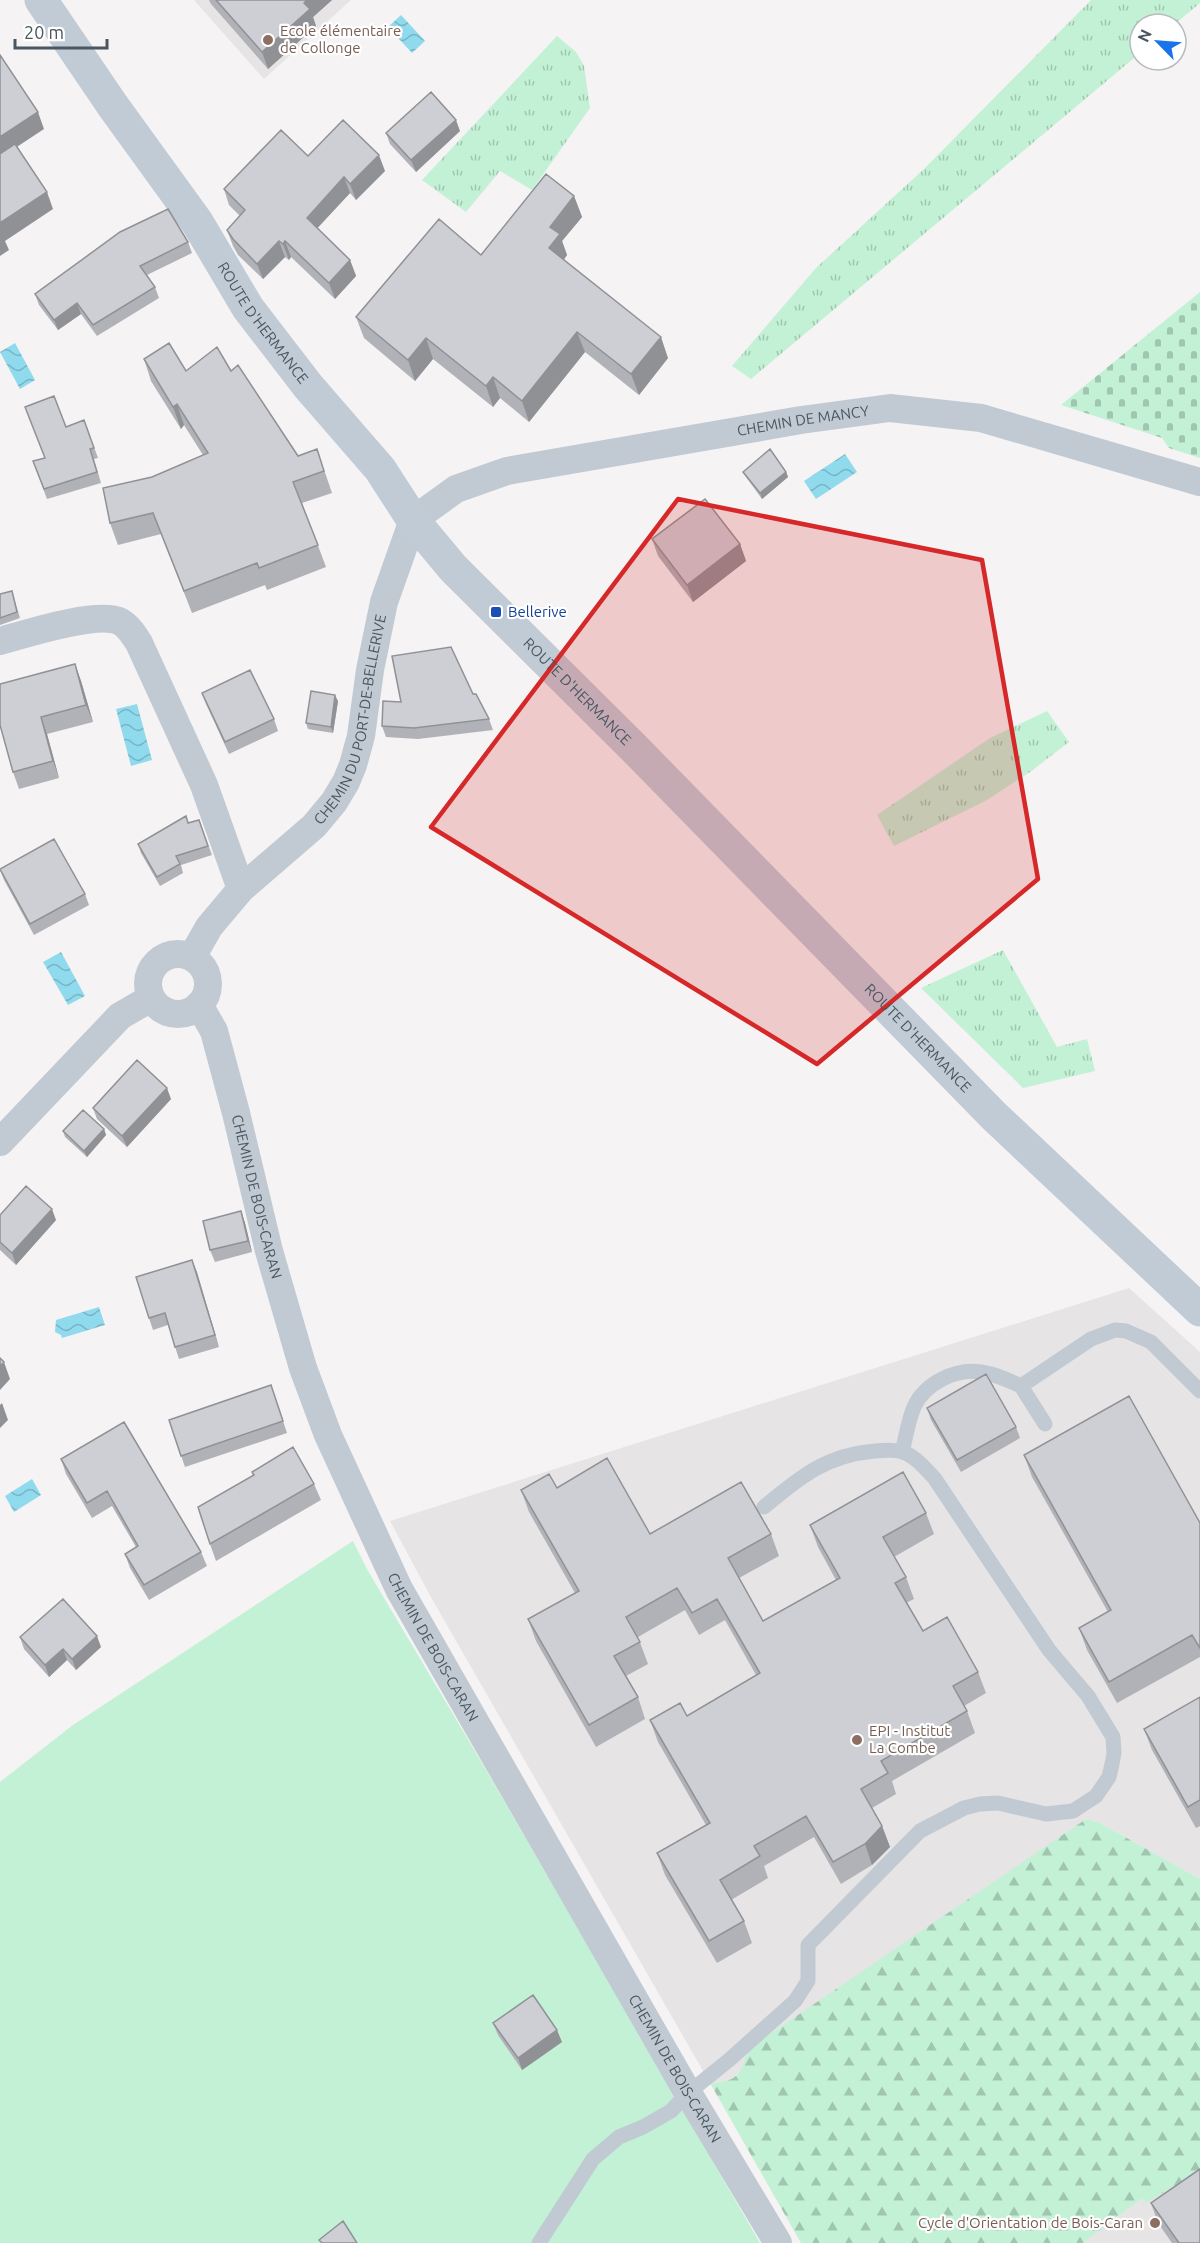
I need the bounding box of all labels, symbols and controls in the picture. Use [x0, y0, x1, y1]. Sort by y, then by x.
scale bar [15, 12, 106, 50]
north arrow [1128, 12, 1188, 72]
text: 20 m [24, 22, 64, 42]
place label: Ecole élémentaire de Collonge [280, 22, 401, 56]
text: N [1134, 26, 1155, 45]
marker: Ecole élémentaire de Collonge [261, 33, 275, 47]
street label: ROUTE D'HERMANCE [215, 259, 312, 387]
street label: CHEMIN DE MANCY [736, 402, 870, 439]
place label: Bellerive [508, 603, 567, 620]
marker: Bellerive [489, 605, 503, 619]
street label: CHEMIN DU PORT-DE-BELLERIVE [310, 613, 389, 828]
street label: ROUTE D'HERMANCE [520, 634, 635, 748]
street label: ROUTE D'HERMANCE [861, 980, 975, 1096]
street label: CHEMIN DE BOIS-CARAN [229, 1113, 286, 1281]
street label: CHEMIN DE BOIS-CARAN [385, 1570, 482, 1724]
place label: EPI - Institut La Combe [869, 1722, 950, 1756]
marker: EPI - Institut La Combe [850, 1733, 864, 1747]
street label: CHEMIN DE BOIS-CARAN [625, 1991, 725, 2146]
place label: Cycle d'Orientation de Bois-Caran [918, 2214, 1143, 2231]
marker: Cycle d'Orientation de Bois-Caran [1148, 2216, 1162, 2230]

